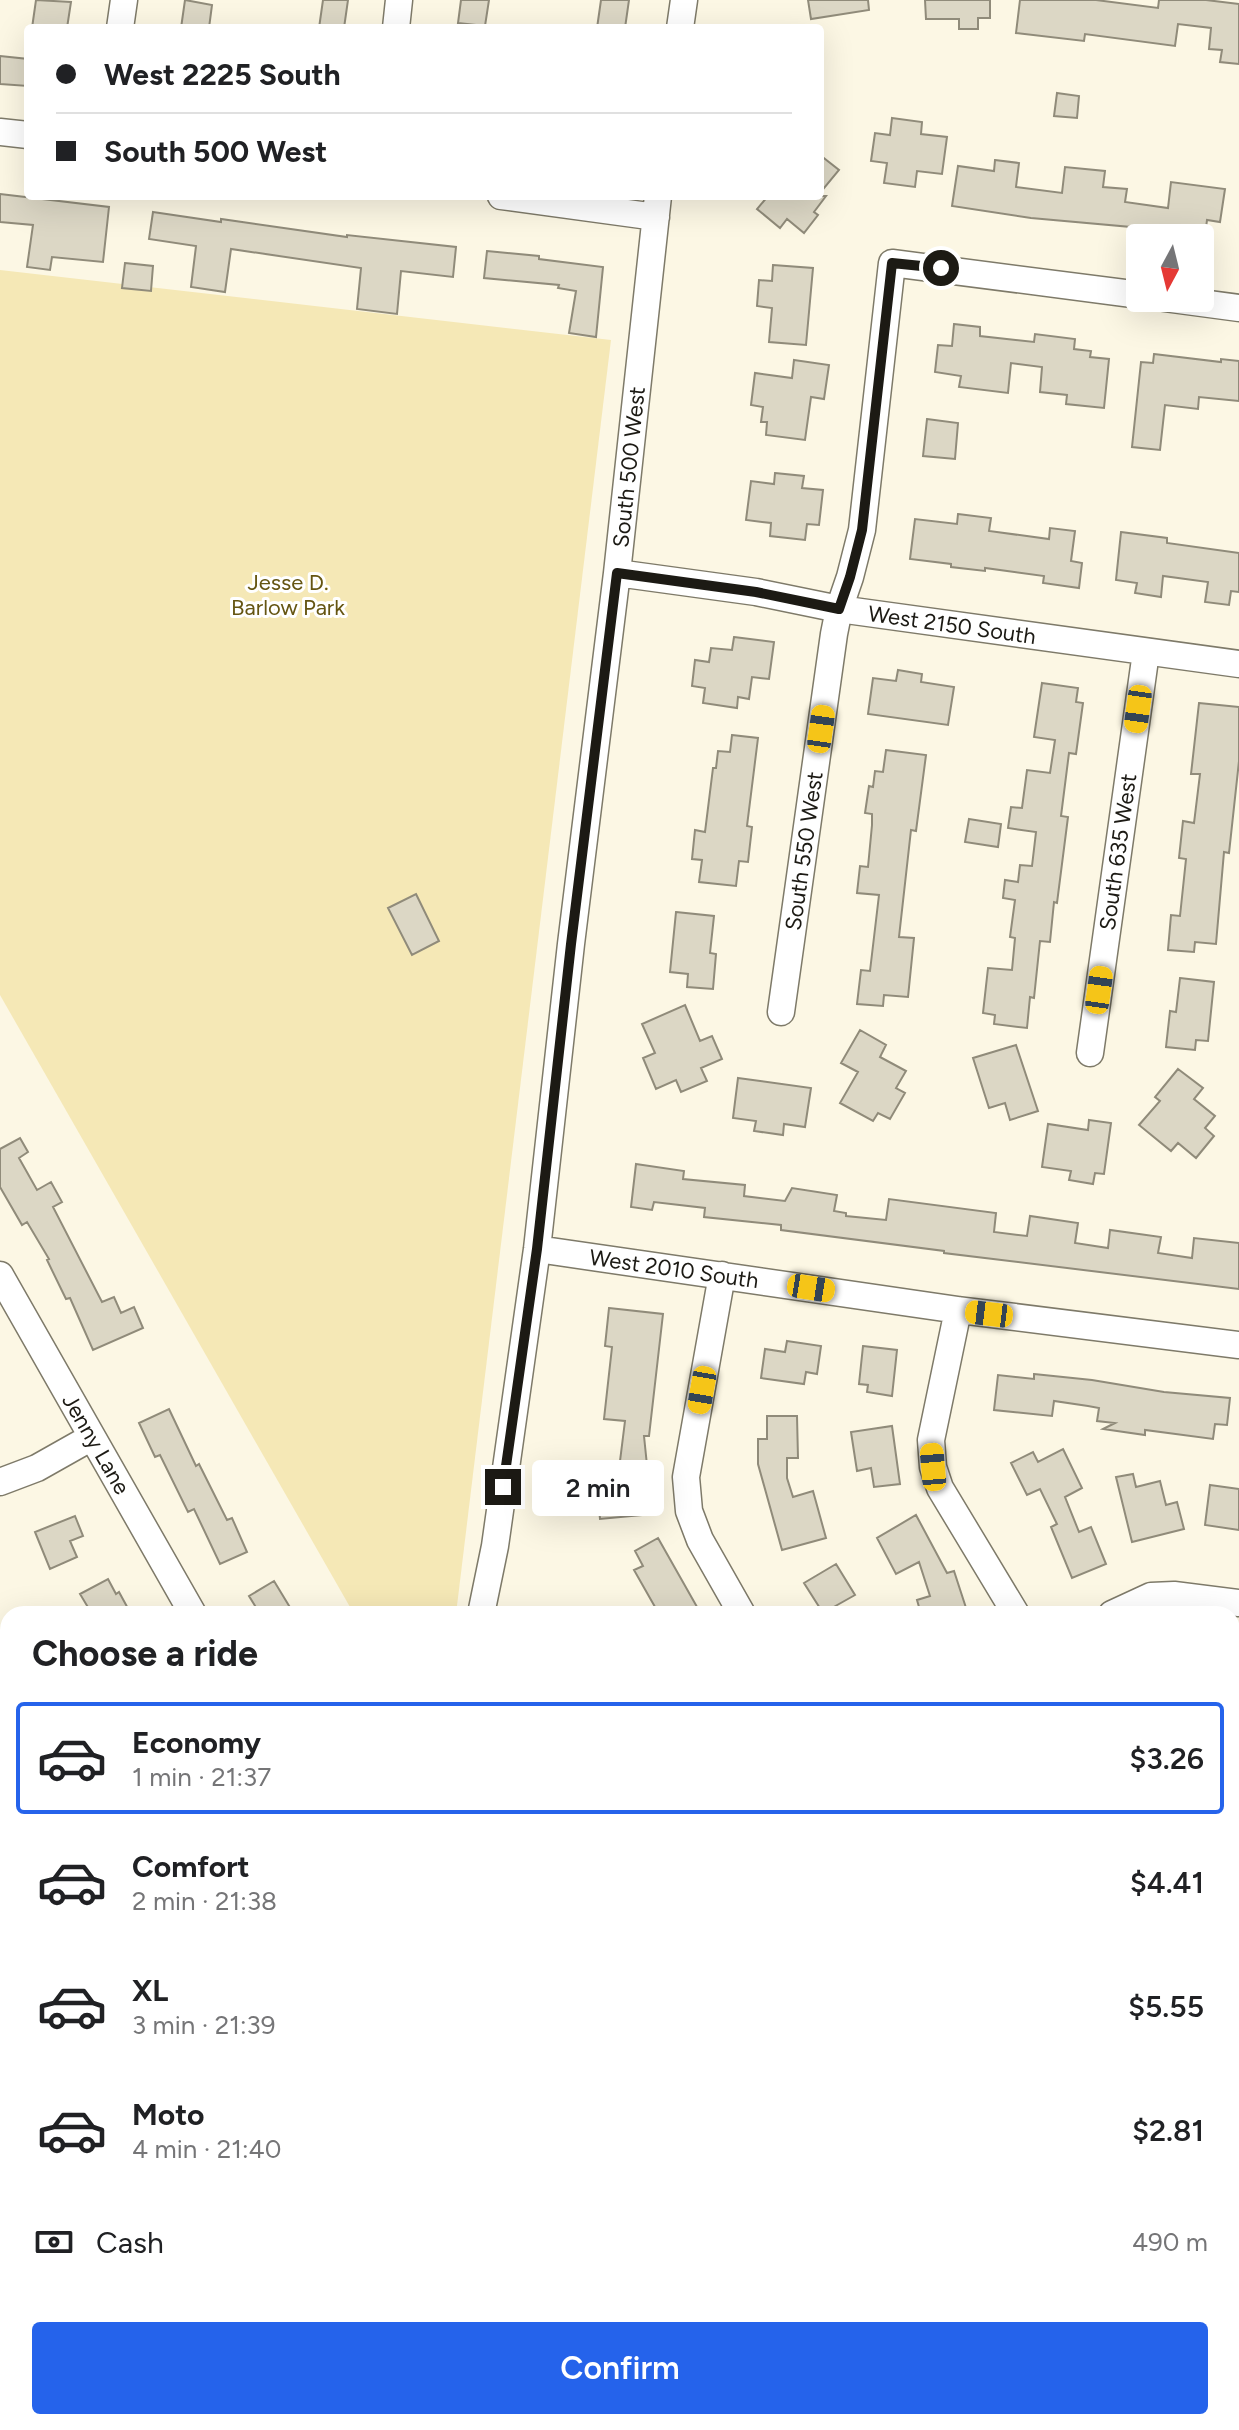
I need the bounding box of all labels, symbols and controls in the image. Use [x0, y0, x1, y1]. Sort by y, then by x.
text: West 2225 South [104, 56, 341, 93]
text: South 500 West [104, 133, 327, 170]
north arrow [1126, 224, 1214, 312]
map controls [1126, 224, 1214, 312]
route start [923, 250, 959, 286]
street label: South 500 West [607, 385, 651, 549]
park label: Jesse D. Barlow Park [231, 569, 345, 621]
street label: West 2150 South [866, 600, 1038, 650]
car [1123, 684, 1153, 734]
car [806, 704, 836, 754]
street label: South 550 West [779, 770, 829, 932]
street label: South 635 West [1094, 772, 1142, 932]
car [1084, 965, 1114, 1015]
street label: West 2010 South [588, 1244, 760, 1294]
car [785, 1272, 837, 1304]
car [964, 1299, 1014, 1329]
car [686, 1364, 718, 1416]
street label: Jenny Lane [56, 1389, 136, 1499]
car [919, 1442, 947, 1492]
callout: 2 min [531, 1459, 663, 1515]
route end [485, 1469, 521, 1505]
text: 2 min [566, 1472, 630, 1504]
text: Choose a ride [32, 1632, 258, 1675]
icon: car [36, 1722, 108, 1794]
text: Economy [132, 1724, 261, 1761]
text: $3.26 [1129, 1740, 1204, 1777]
text: 1 min · 21:37 [132, 1761, 271, 1793]
icon: car [36, 1846, 108, 1918]
text: Comfort [132, 1848, 250, 1885]
text: $4.41 [1130, 1864, 1204, 1901]
text: 2 min · 21:38 [132, 1885, 277, 1917]
icon: car [36, 1970, 108, 2042]
text: XL [132, 1972, 168, 2009]
text: $5.55 [1128, 1988, 1204, 2025]
text: 3 min · 21:39 [132, 2009, 275, 2041]
icon: car [36, 2094, 108, 2166]
text: Moto [132, 2096, 204, 2133]
text: $2.81 [1132, 2112, 1204, 2149]
text: 4 min · 21:40 [132, 2133, 281, 2165]
icon: cash [32, 2220, 76, 2264]
text: Cash [96, 2224, 164, 2261]
text: 490 m [1132, 2226, 1208, 2258]
button: Confirm [32, 2322, 1208, 2414]

